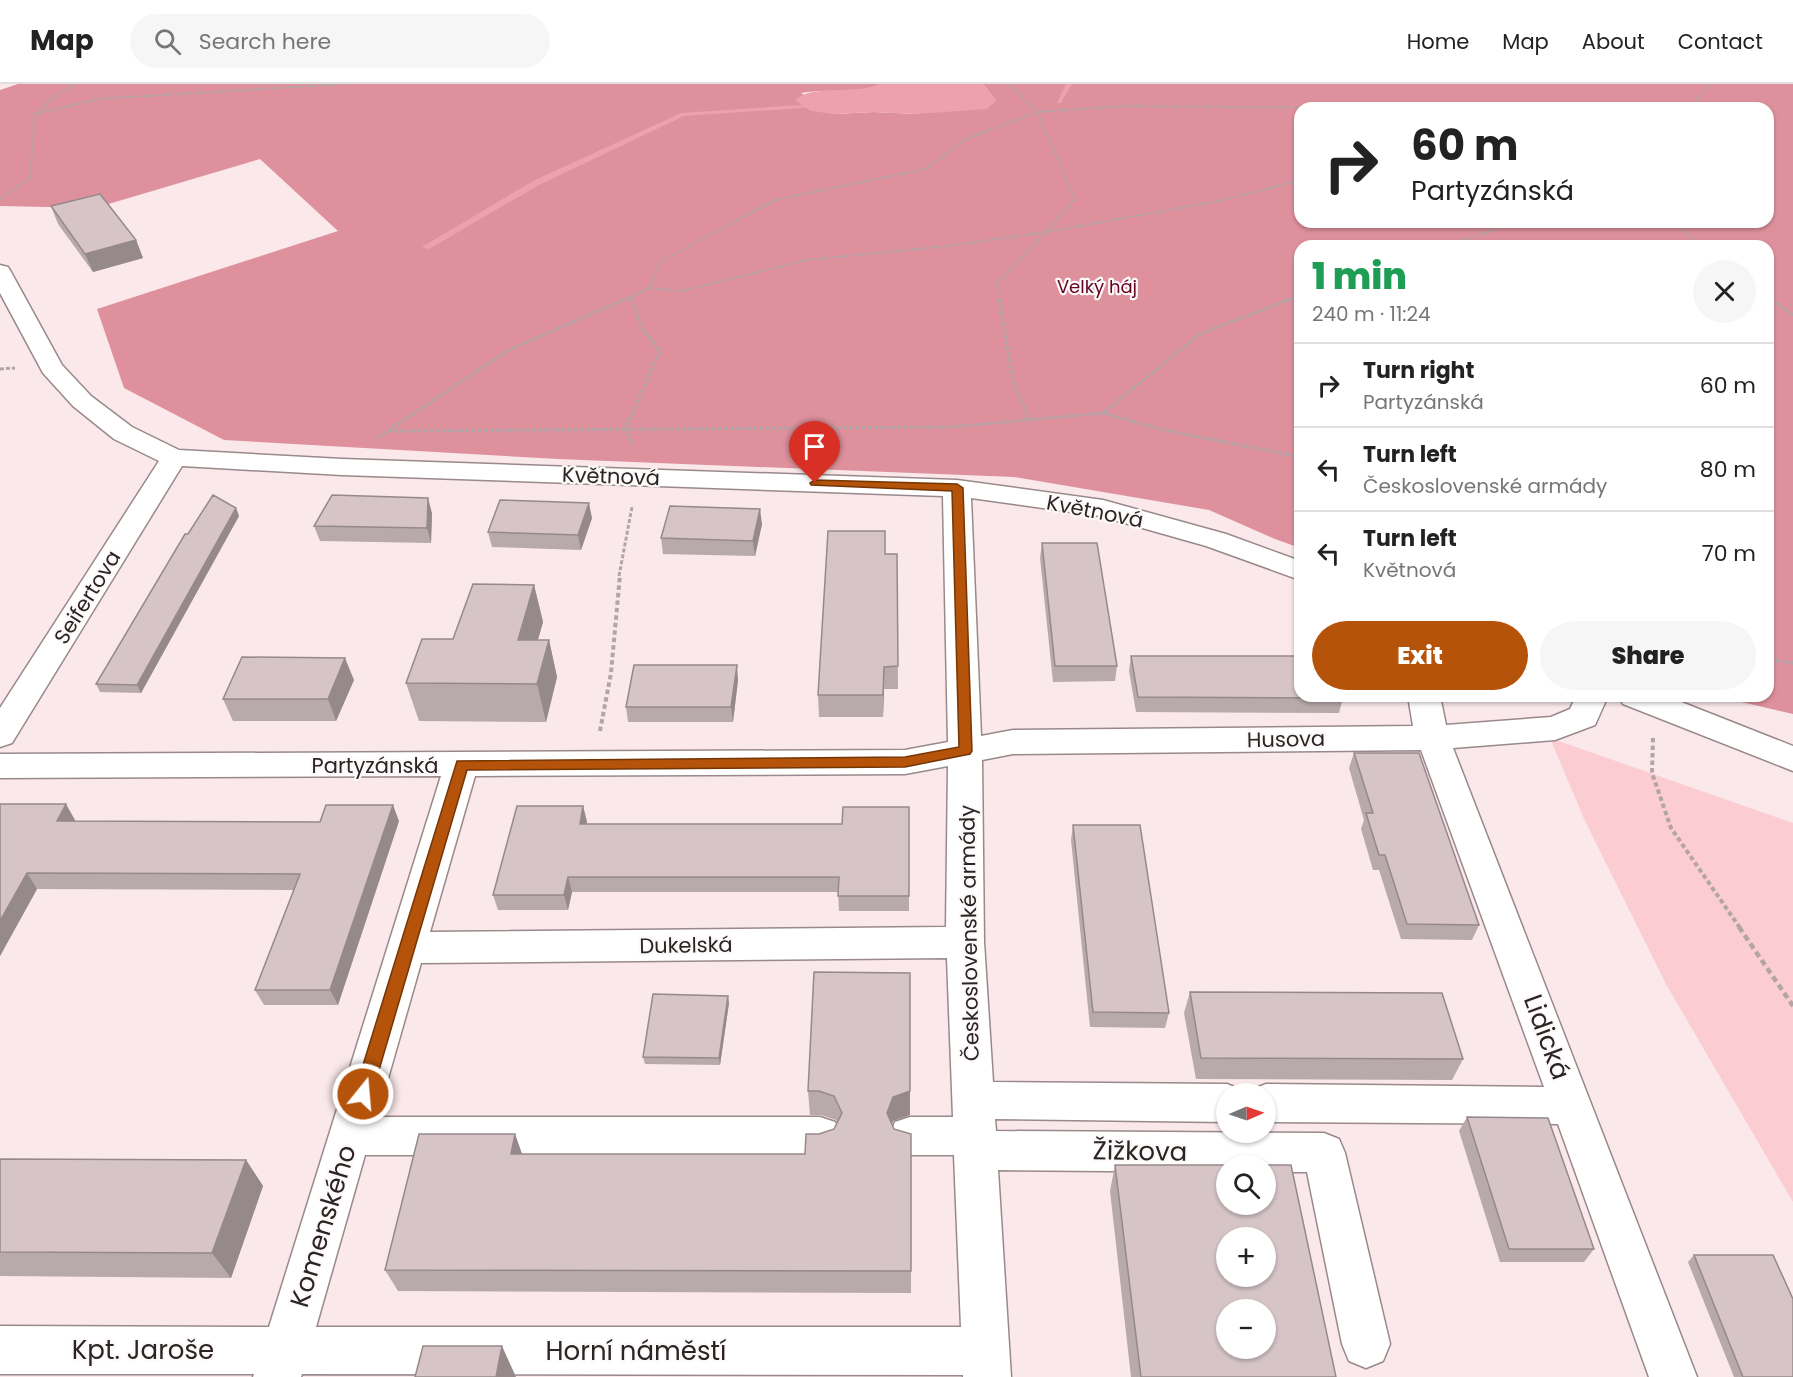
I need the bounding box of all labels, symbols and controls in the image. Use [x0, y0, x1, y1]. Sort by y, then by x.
search box [130, 14, 550, 68]
text: Map [30, 21, 94, 60]
icon: search [151, 25, 184, 58]
text: Search here [199, 26, 331, 57]
text: Home [1407, 27, 1469, 56]
text: Map [1502, 27, 1549, 56]
text: About [1582, 27, 1645, 56]
text: Contact [1678, 27, 1763, 56]
text: 60 m [1411, 116, 1519, 175]
icon: right [1312, 126, 1390, 204]
text: Partyzánská [1411, 172, 1574, 209]
text: 1 min [1312, 251, 1407, 302]
button: close [1693, 260, 1756, 323]
park label: Velký háj [1057, 274, 1137, 299]
text: 240 m · 11:24 [1312, 300, 1431, 328]
text: Turn right [1363, 355, 1474, 386]
icon: right [1312, 369, 1345, 402]
text: 60 m [1700, 370, 1756, 401]
text: Partyzánská [1363, 388, 1484, 416]
pin [789, 421, 840, 483]
icon: arrive [798, 430, 831, 463]
text: Turn left [1363, 439, 1457, 470]
icon: left [1312, 453, 1345, 486]
text: 80 m [1700, 454, 1756, 485]
street label: Květnová [562, 460, 660, 492]
text: Československé armády [1363, 472, 1607, 500]
street label: Květnová [1044, 487, 1146, 535]
text: Turn left [1363, 523, 1457, 554]
icon: left [1312, 537, 1345, 570]
text: 70 m [1702, 538, 1756, 569]
street label: Seifertova [47, 545, 127, 649]
text: Květnová [1363, 556, 1456, 584]
button: Exit [1312, 621, 1528, 690]
button: Share [1540, 621, 1756, 690]
street label: Husova [1247, 724, 1325, 754]
street label: Partyzánská [312, 751, 438, 780]
street label: Československé armády [952, 804, 986, 1062]
street label: Dukelská [639, 930, 733, 960]
street label: Lidická [1515, 989, 1579, 1085]
position arrow [331, 1062, 395, 1126]
north arrow [1216, 1083, 1276, 1143]
map controls [1216, 1083, 1276, 1359]
street label: Žižkova [1092, 1132, 1188, 1170]
street label: Komenského [281, 1140, 365, 1312]
button: search [1216, 1155, 1276, 1215]
button: + [1216, 1227, 1276, 1287]
button: − [1216, 1299, 1276, 1359]
street label: Kpt. Jaroše [72, 1332, 214, 1368]
street label: Horní náměstí [546, 1333, 726, 1369]

